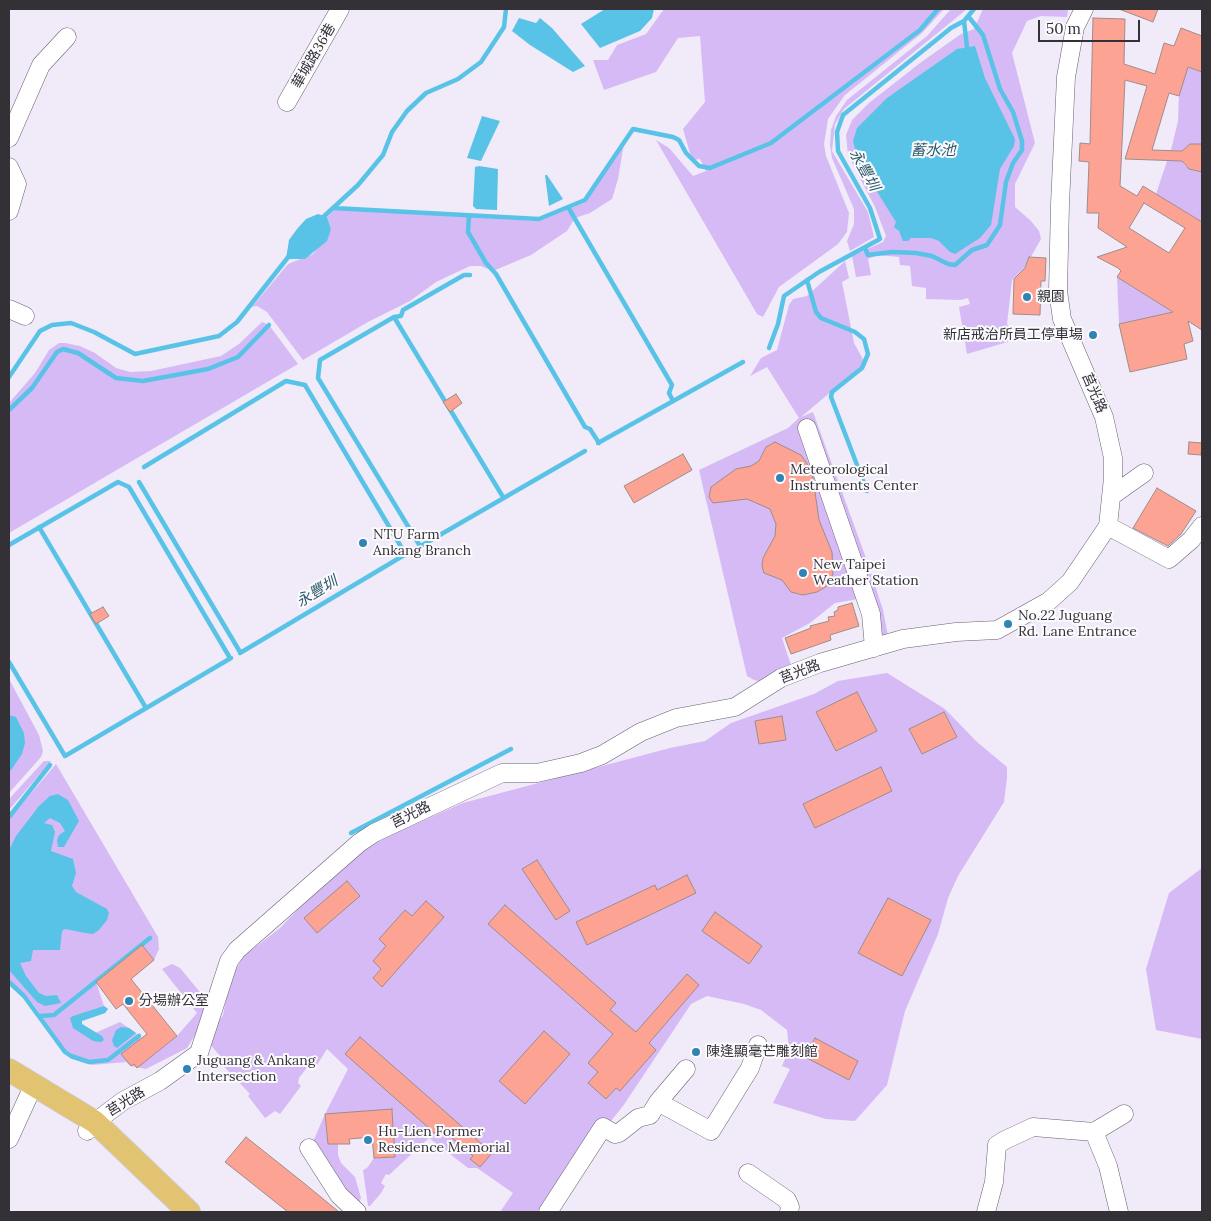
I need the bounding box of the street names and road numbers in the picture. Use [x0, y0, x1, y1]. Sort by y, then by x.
street label: 華城路36巷 [289, 21, 339, 91]
street label: 莒光路 [1078, 370, 1110, 416]
street label: 莒光路 [777, 657, 823, 687]
street label: 莒光路 [388, 798, 434, 832]
street label: 莒光路 [104, 1084, 148, 1120]

